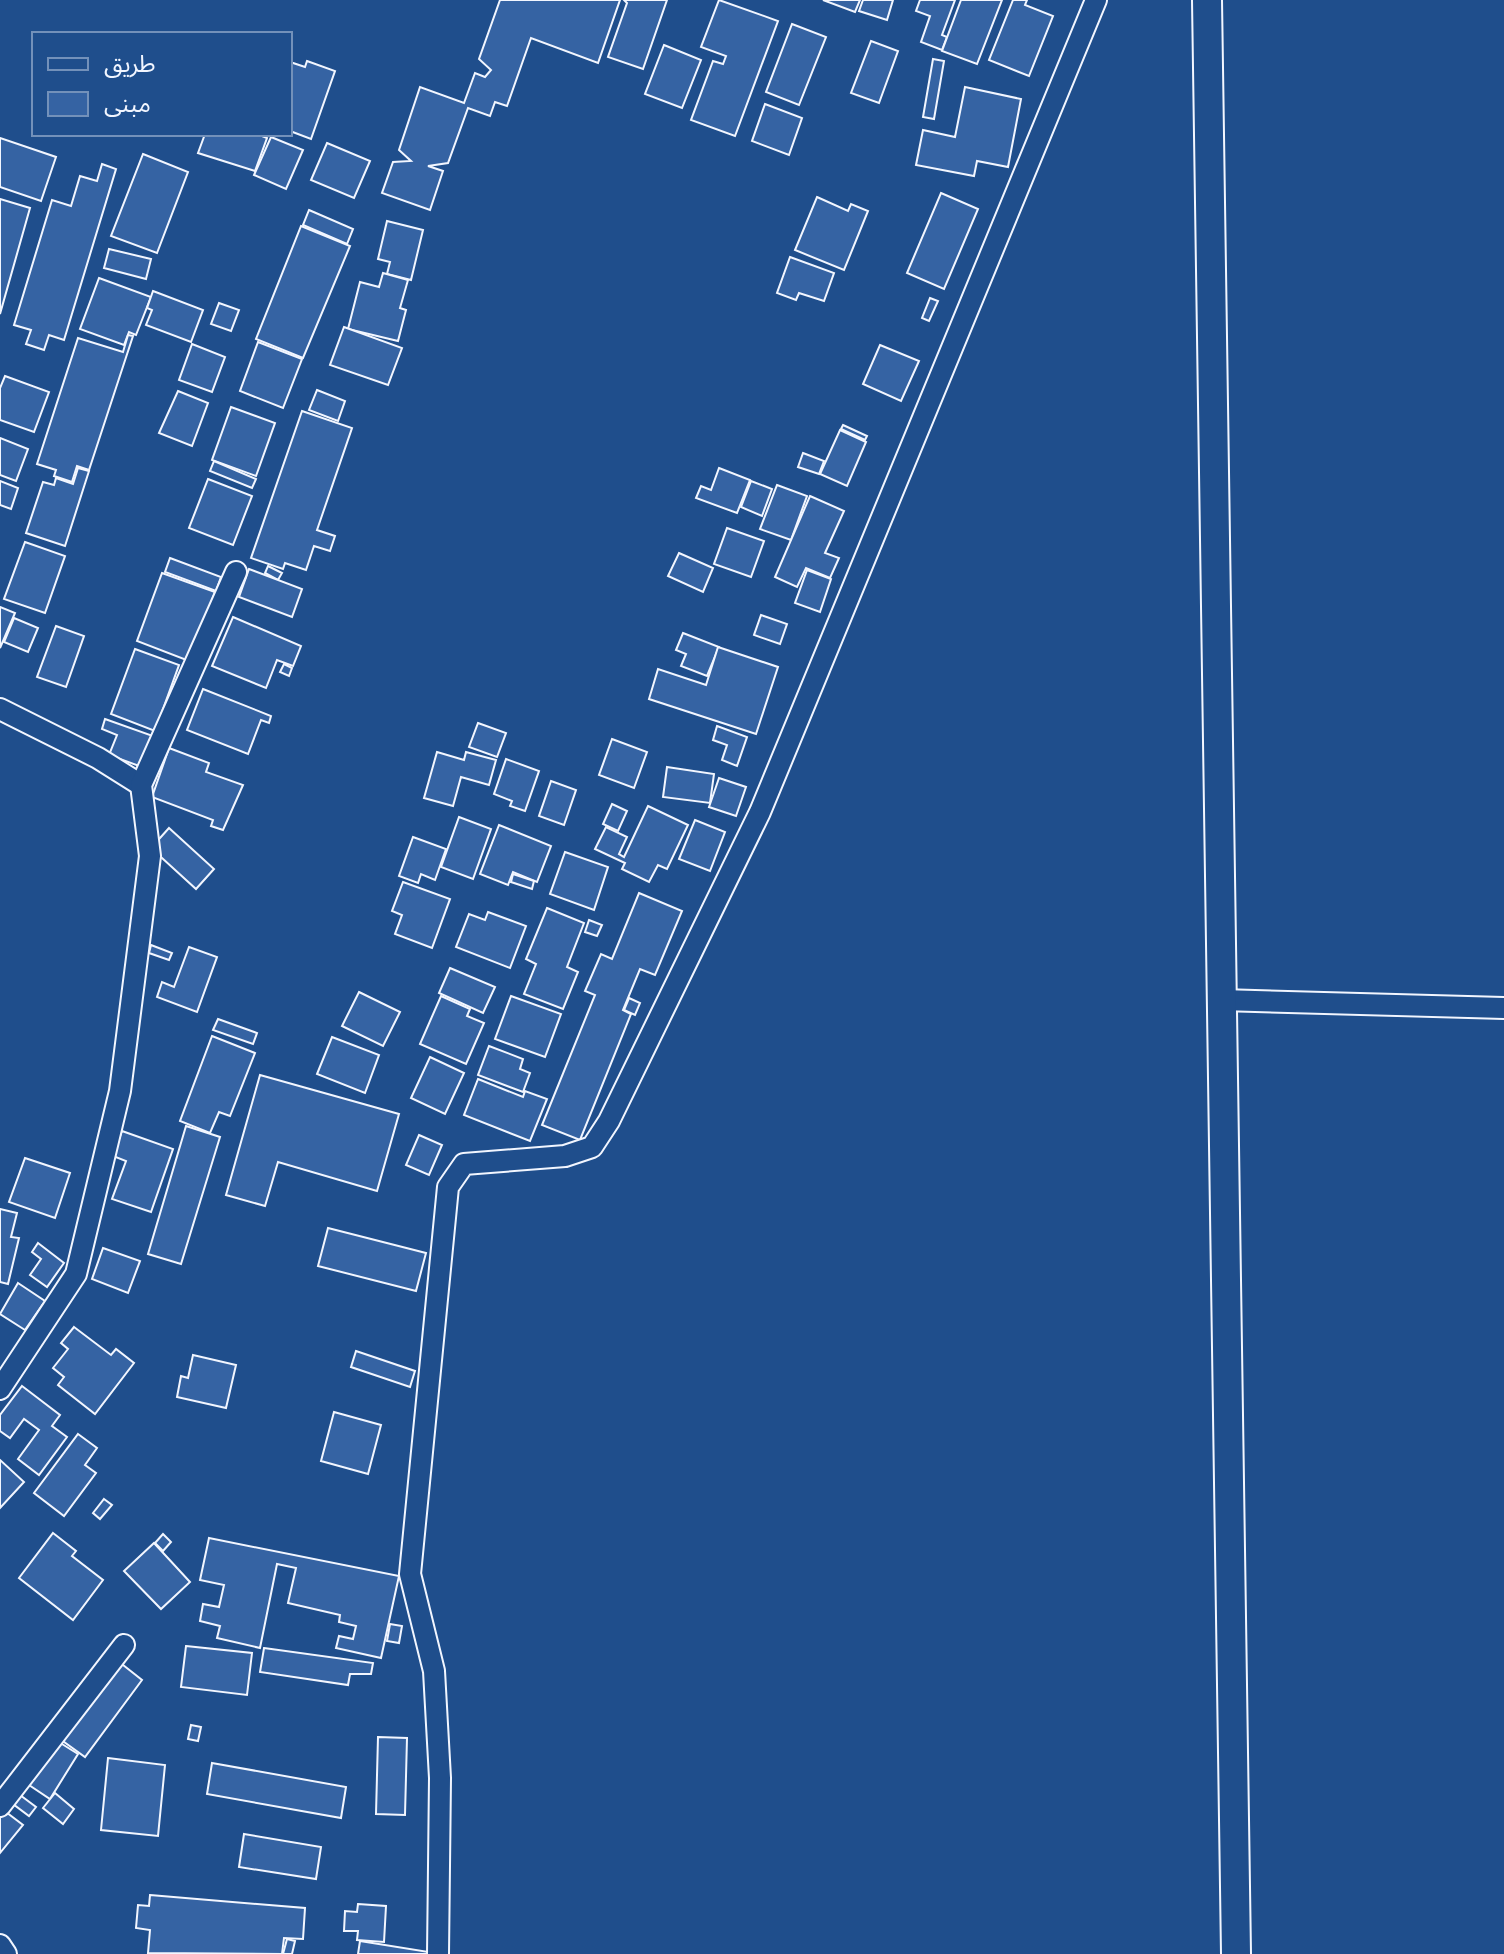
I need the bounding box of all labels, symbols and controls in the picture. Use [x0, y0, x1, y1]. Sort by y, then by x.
legend [32, 32, 292, 136]
text: طريق [104, 49, 156, 79]
text: مبنى [104, 89, 151, 118]

